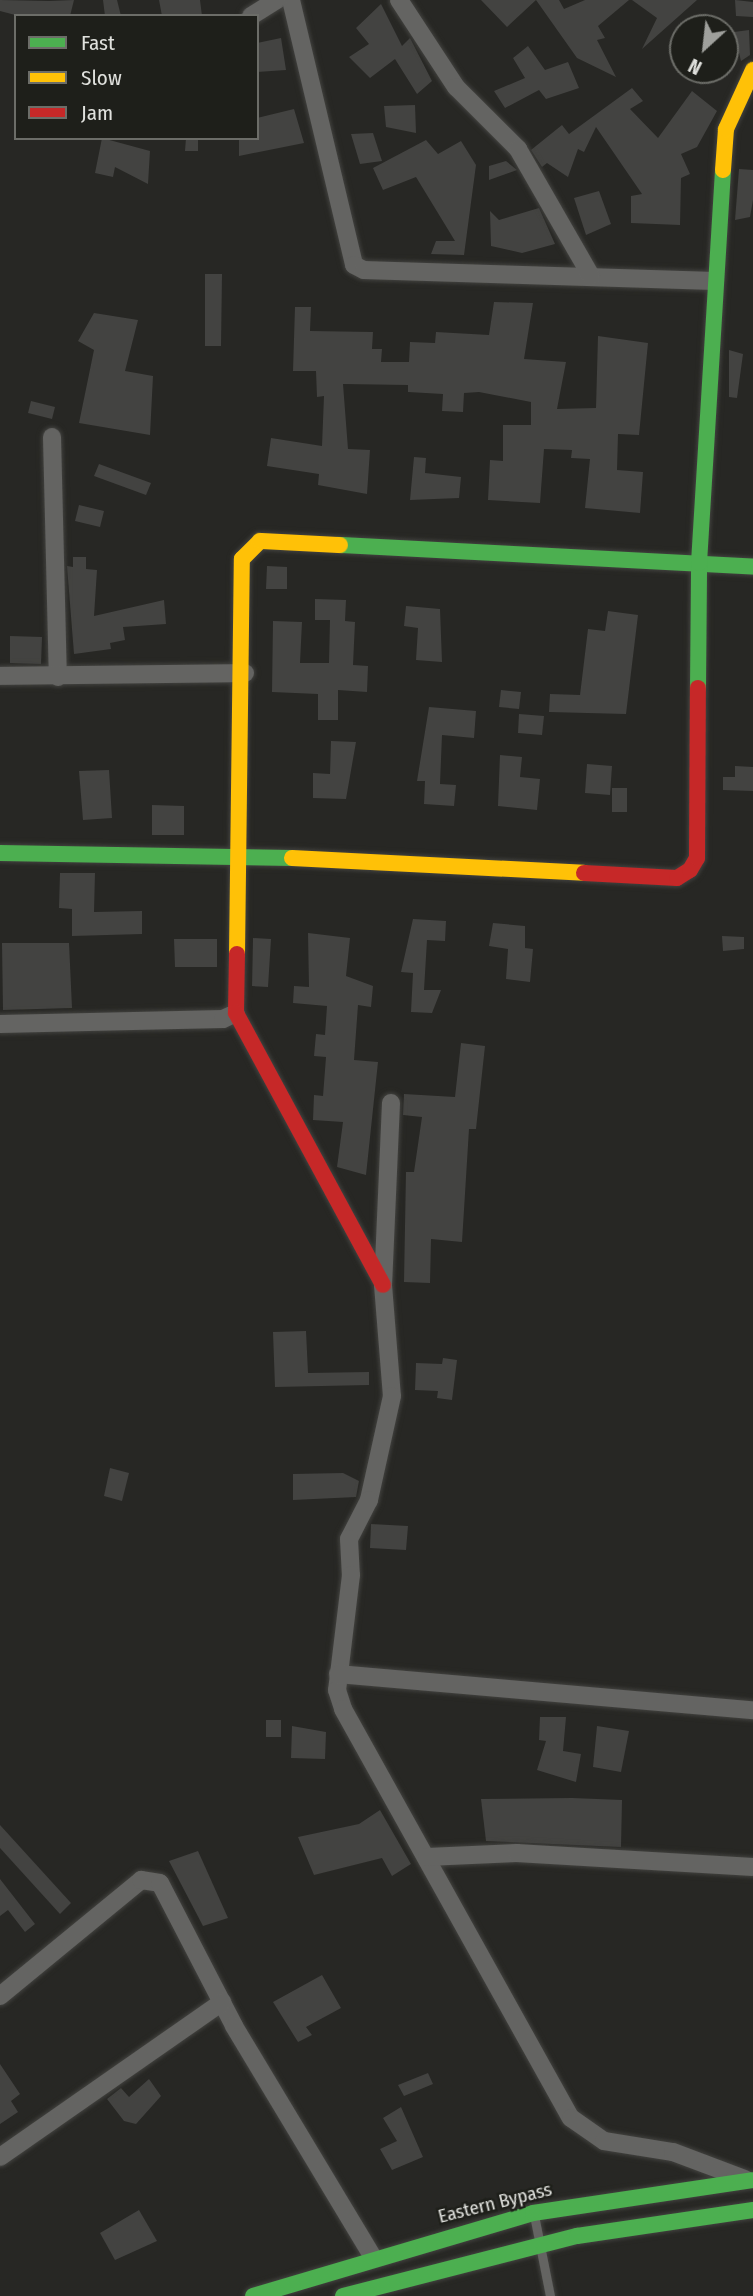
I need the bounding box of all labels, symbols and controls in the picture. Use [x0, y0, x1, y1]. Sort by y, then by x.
legend [14, 14, 259, 140]
north arrow [669, 14, 739, 84]
text: Fast [81, 30, 115, 56]
text: N [685, 54, 705, 79]
text: Slow [81, 65, 122, 91]
text: Jam [81, 100, 113, 126]
street label: Eastern Bypass [436, 2178, 554, 2228]

